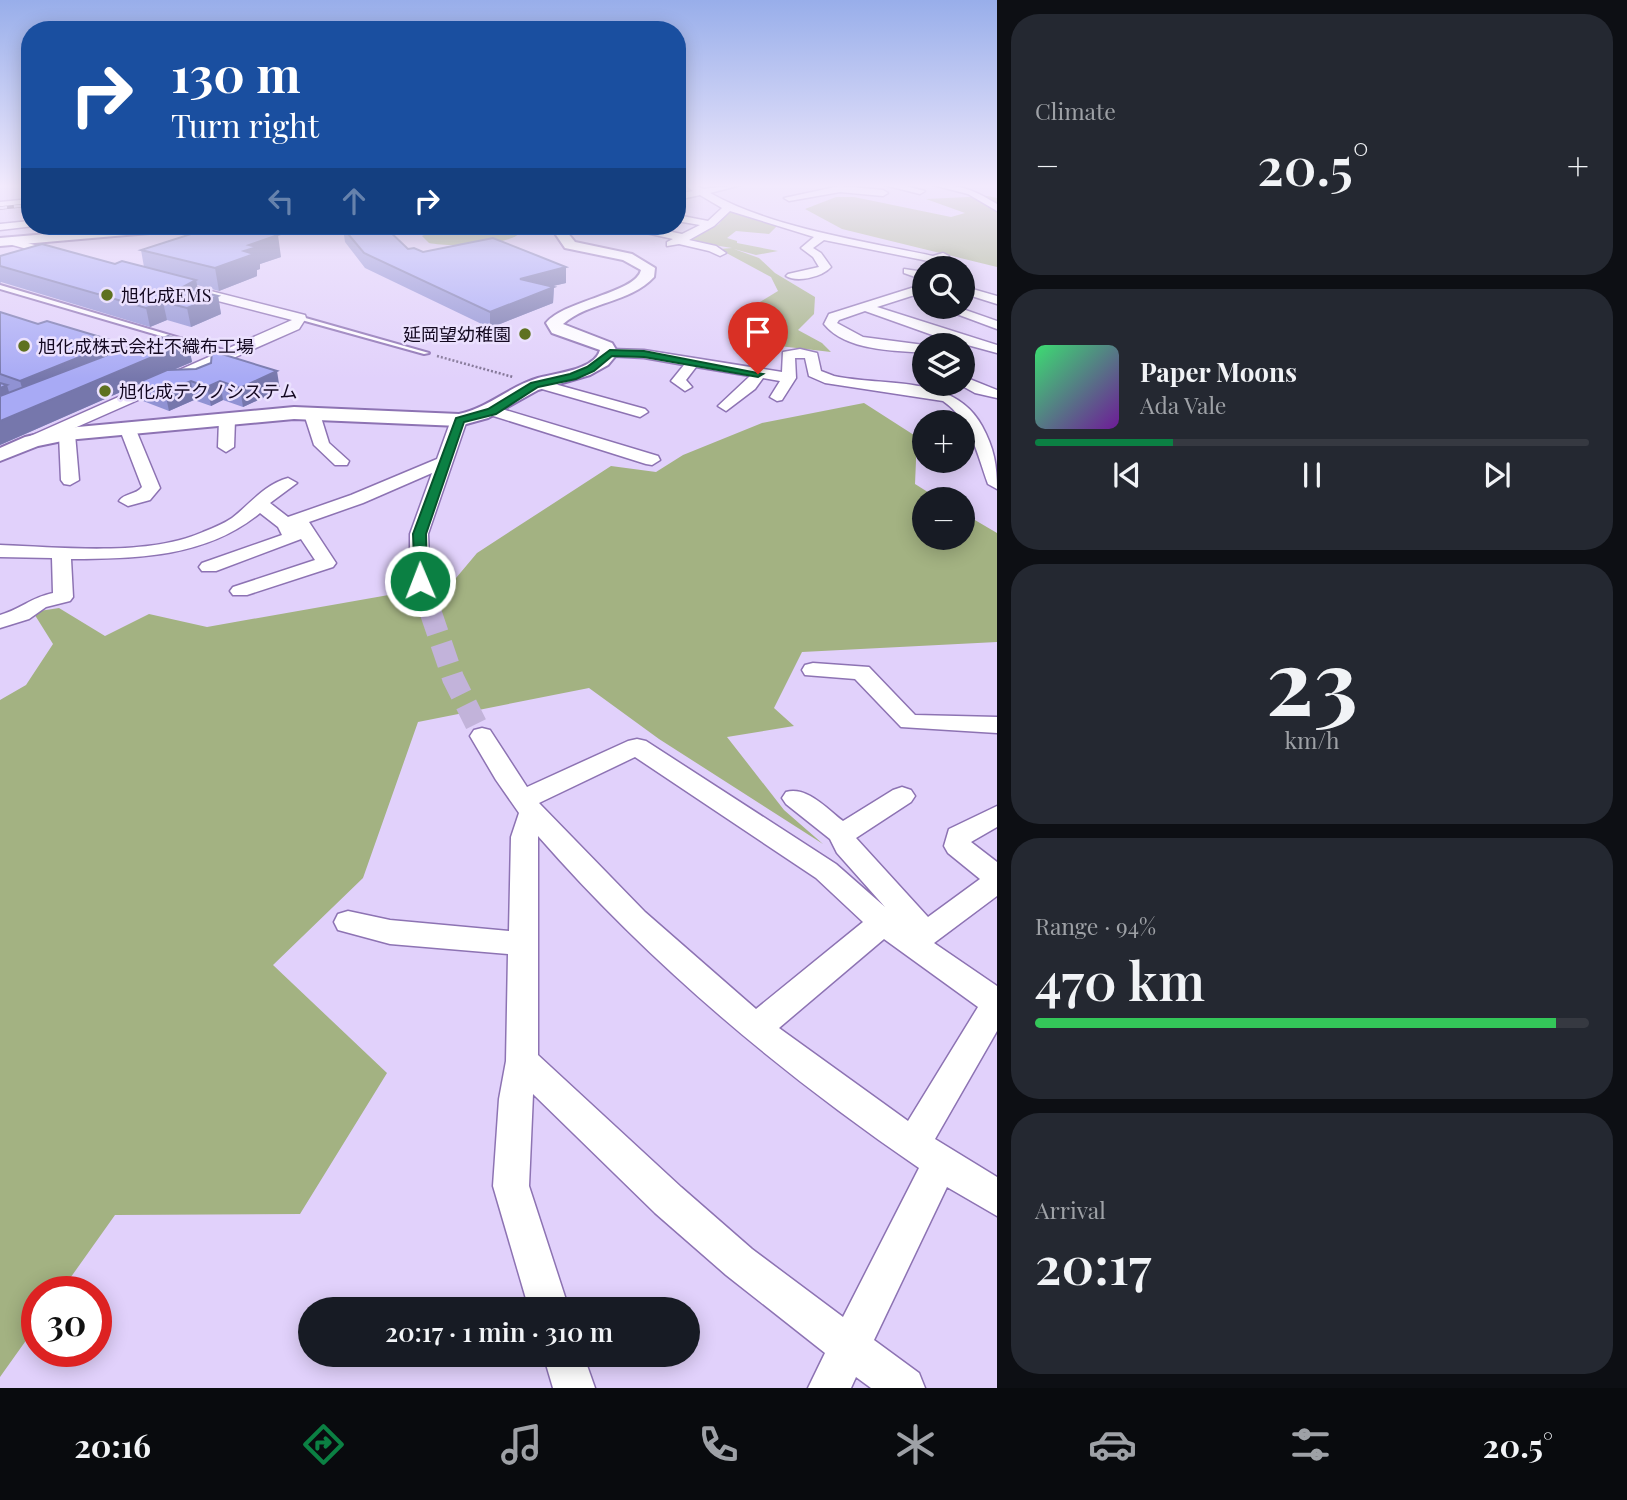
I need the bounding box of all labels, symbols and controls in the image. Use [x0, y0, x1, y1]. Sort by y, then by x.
text: 130 m [171, 40, 301, 105]
icon: right [56, 49, 147, 140]
text: Climate [1035, 95, 1116, 126]
text: Turn right [171, 103, 319, 146]
text: 20.5° [1257, 130, 1369, 199]
text: − [1035, 139, 1060, 190]
text: + [1567, 139, 1589, 190]
icon: left [262, 182, 300, 220]
icon: ahead [335, 182, 373, 220]
icon: right [408, 182, 446, 220]
map controls [912, 256, 975, 550]
button: search [912, 256, 975, 319]
place label: 旭化成EMS [121, 283, 211, 307]
marker: 旭化成EMS [99, 287, 115, 303]
pin [728, 302, 788, 374]
icon: arrive [739, 313, 777, 351]
place label: 延岡望幼稚園 [403, 322, 511, 346]
marker: 延岡望幼稚園 [517, 326, 533, 342]
button: layers [912, 333, 975, 396]
place label: 旭化成株式会社不織布工場 [38, 334, 254, 358]
marker: 旭化成株式会社不織布工場 [16, 338, 32, 354]
text: Paper Moons [1140, 354, 1297, 389]
place label: 旭化成テクノシステム [119, 379, 297, 403]
marker: 旭化成テクノシステム [97, 383, 113, 399]
text: Ada Vale [1140, 389, 1227, 420]
button: + [912, 410, 975, 473]
icon: previous [1108, 456, 1146, 494]
icon: pause [1293, 456, 1331, 494]
icon: next [1478, 456, 1516, 494]
button: − [912, 487, 975, 550]
position arrow [383, 544, 457, 618]
text: 23 [1266, 618, 1358, 739]
text: km/h [1284, 724, 1340, 755]
text: Range · 94% [1035, 910, 1156, 941]
text: 470 km [1035, 945, 1205, 1014]
text: Arrival [1035, 1194, 1106, 1225]
text: 20:17 [1035, 1229, 1151, 1298]
speed limit sign: 30 [21, 1276, 112, 1367]
text: 20:17 · 1 min · 310 m [385, 1314, 613, 1349]
icon: directions [299, 1420, 348, 1469]
icon: music [497, 1420, 546, 1469]
icon: phone [694, 1420, 743, 1469]
icon: climate [891, 1420, 940, 1469]
icon: car [1088, 1420, 1137, 1469]
icon: filters [1286, 1420, 1335, 1469]
text: 20:16 [74, 1423, 151, 1466]
text: 20.5° [1483, 1423, 1553, 1466]

